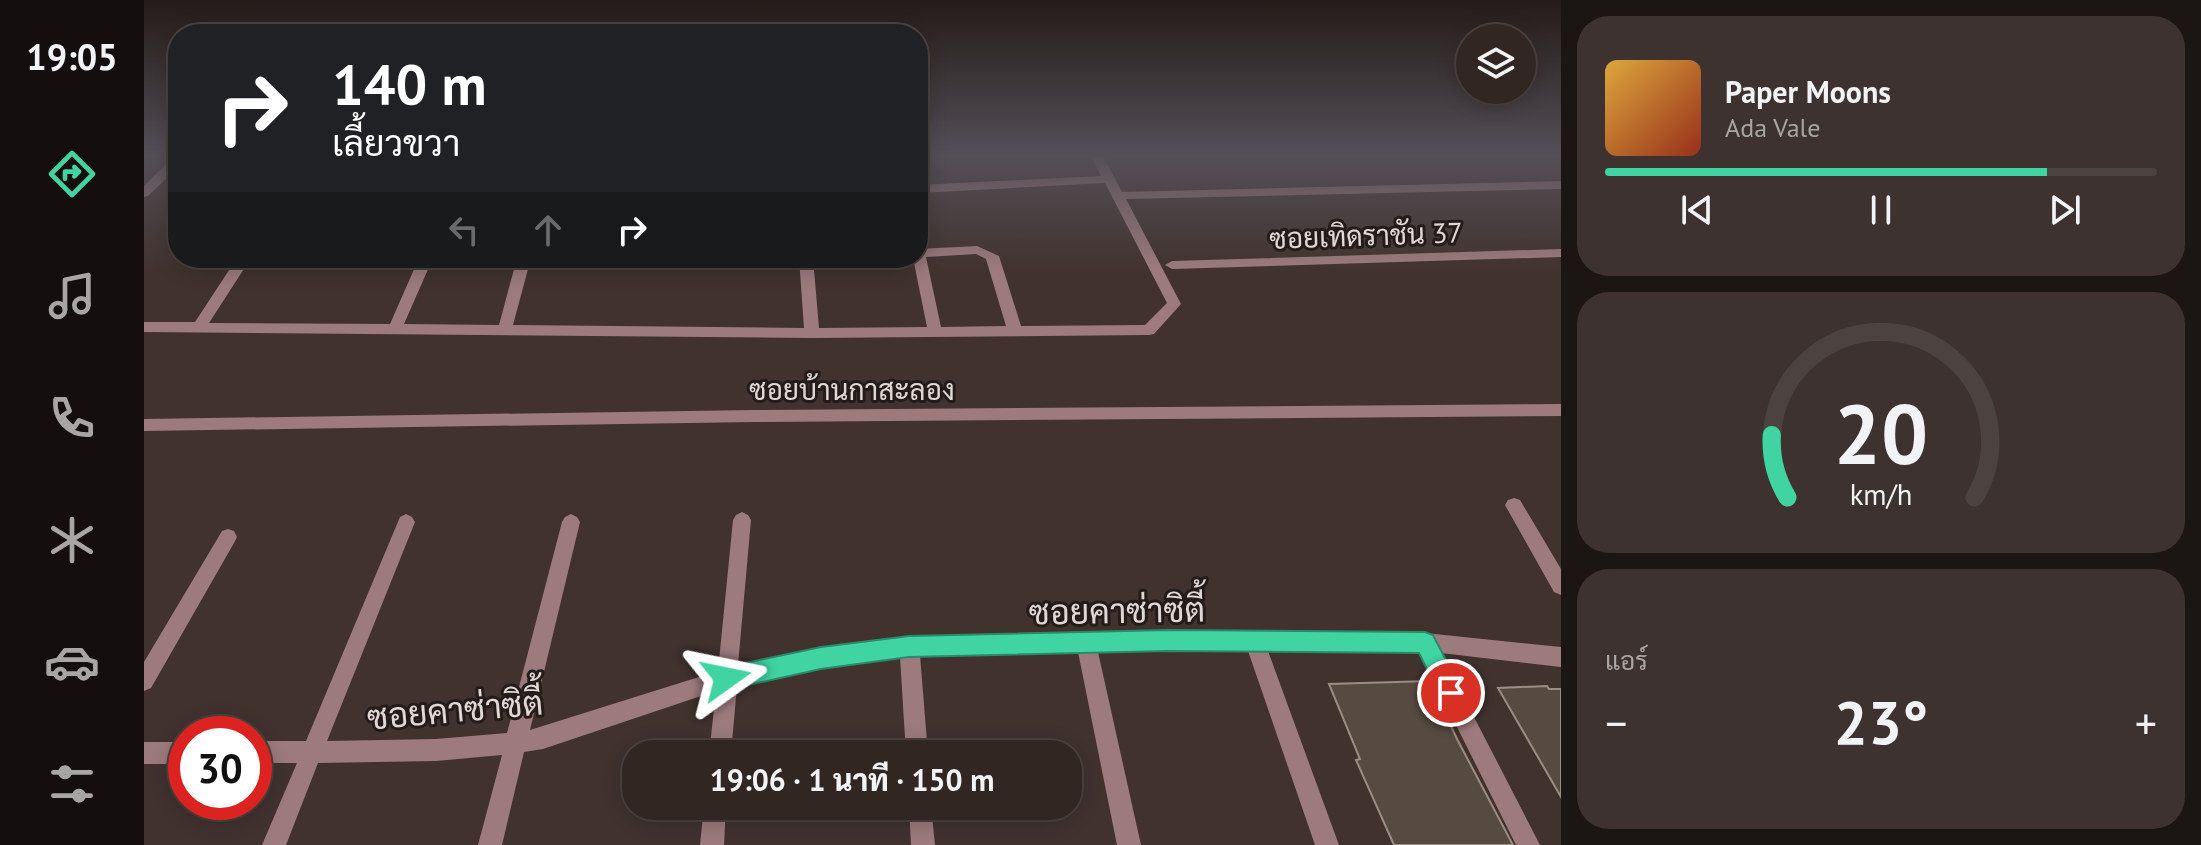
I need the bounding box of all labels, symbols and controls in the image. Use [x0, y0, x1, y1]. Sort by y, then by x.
map controls [1456, 24, 1536, 104]
button: layers [1456, 24, 1536, 104]
text: 19:05 [26, 33, 118, 80]
text: 140 m [332, 48, 487, 120]
icon: right [200, 56, 304, 160]
text: Paper Moons [1725, 72, 1891, 111]
text: Ada Vale [1725, 111, 1820, 144]
text: เลี้ยวขวา [332, 119, 460, 166]
icon: directions [44, 146, 100, 202]
icon: previous [1675, 188, 1719, 232]
icon: pause [1859, 188, 1903, 232]
icon: next [2043, 188, 2087, 232]
icon: left [442, 208, 486, 252]
icon: ahead [526, 208, 570, 252]
icon: right [610, 208, 654, 252]
street label: ซอยเทิดราชัน 37 [1269, 213, 1463, 257]
icon: music [44, 268, 100, 324]
street label: ซอยบ้านกาสะลอง [749, 371, 955, 408]
text: 20 [1834, 379, 1928, 487]
icon: phone [44, 390, 100, 446]
text: km/h [1850, 477, 1912, 514]
icon: climate [44, 512, 100, 568]
street label: ซอยคาซ่าซิตี้ [1028, 578, 1207, 634]
icon: car [44, 634, 100, 690]
position arrow [684, 636, 768, 720]
text: แอร์ [1605, 644, 1648, 677]
pin [1417, 659, 1485, 727]
street label: ซอยคาซ่าซิตี้ [365, 671, 546, 739]
icon: arrive [1429, 671, 1473, 715]
text: 23° [1834, 683, 1928, 761]
text: − [1605, 694, 1627, 751]
text: + [2135, 694, 2157, 751]
speed limit sign: 30 [168, 716, 272, 820]
icon: filters [44, 756, 100, 812]
text: 19:06 · 1 นาที · 150 m [710, 760, 994, 799]

